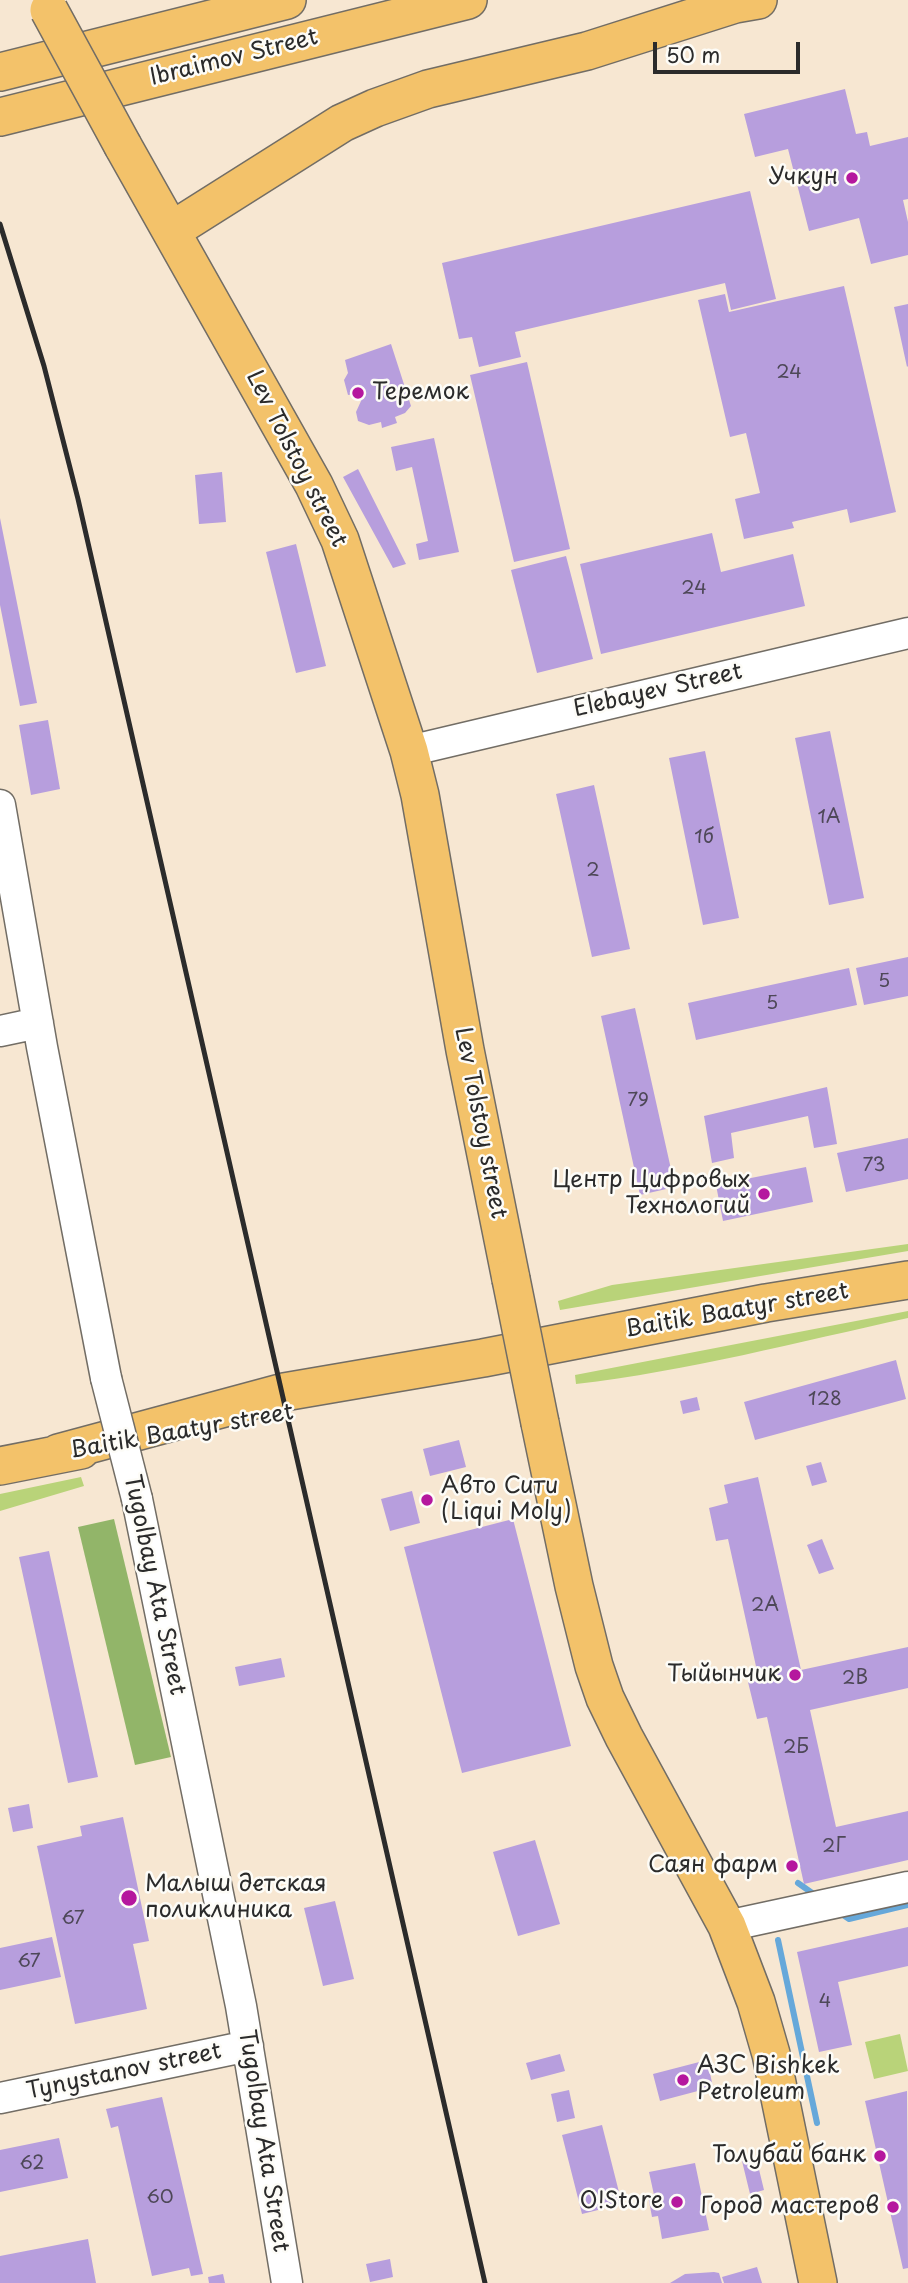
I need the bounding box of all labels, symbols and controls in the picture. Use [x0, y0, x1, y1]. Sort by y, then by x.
street label: Ibraimov Street [147, 24, 321, 92]
scale bar [656, 28, 803, 72]
text: 50 m [666, 38, 720, 70]
place label: Учкун [768, 164, 838, 192]
marker: Учкун [844, 170, 860, 186]
house number: 24 [776, 362, 802, 384]
street label: Lev Tolstoy street [240, 366, 352, 552]
place label: Теремок [372, 379, 469, 407]
marker: Теремок [350, 385, 366, 401]
house number: 24 [681, 578, 707, 600]
street label: Elebayev Street [571, 658, 745, 724]
house number: 1А [817, 807, 841, 829]
house number: 1б [694, 827, 714, 849]
house number: 2 [586, 860, 600, 882]
house number: 5 [878, 971, 890, 993]
house number: 5 [766, 993, 778, 1015]
street label: Lev Tolstoy street [448, 1025, 512, 1221]
house number: 79 [627, 1090, 649, 1112]
house number: 73 [863, 1155, 885, 1177]
place label: Центр Цифровых Технологий [552, 1167, 750, 1221]
marker: Центр Цифровых Технологий [756, 1186, 772, 1202]
street label: Baitik Baatyr street [623, 1278, 851, 1344]
house number: 128 [808, 1389, 842, 1411]
street label: Baitik Baatyr street [68, 1399, 296, 1465]
street label: Tugolbay Ata Street [117, 1472, 191, 1698]
place label: Авто Сити (Liqui Moly) [441, 1473, 572, 1527]
marker: Авто Сити (Liqui Moly) [419, 1492, 435, 1508]
house number: 2А [751, 1595, 779, 1617]
place label: Тыйынчик [667, 1661, 781, 1689]
marker: Тыйынчик [787, 1667, 803, 1683]
house number: 2В [842, 1668, 868, 1690]
house number: 2Б [783, 1737, 809, 1759]
house number: 2Г [822, 1836, 846, 1858]
place label: Саян фарм [648, 1852, 778, 1880]
marker: Саян фарм [784, 1858, 800, 1874]
place label: Малыш детская поликлиника [145, 1871, 327, 1925]
marker: Малыш детская поликлиника [119, 1888, 139, 1908]
house number: 67 [61, 1908, 85, 1930]
house number: 67 [17, 1951, 41, 1973]
house number: 4 [819, 1991, 831, 2013]
street label: Tugolbay Ata Street [232, 2028, 294, 2254]
street label: Tynystanov street [24, 2038, 224, 2106]
place label: АЗС Bishkek Petroleum [697, 2053, 840, 2107]
marker: АЗС Bishkek Petroleum [675, 2072, 691, 2088]
place label: Толубай банк [712, 2142, 866, 2170]
marker: Толубай банк [872, 2148, 888, 2164]
house number: 62 [20, 2153, 44, 2175]
house number: 60 [146, 2187, 174, 2209]
place label: O!Store [580, 2188, 663, 2216]
place label: Город мастеров [700, 2193, 879, 2221]
marker: O!Store [669, 2194, 685, 2210]
marker: Город мастеров [885, 2199, 901, 2215]

